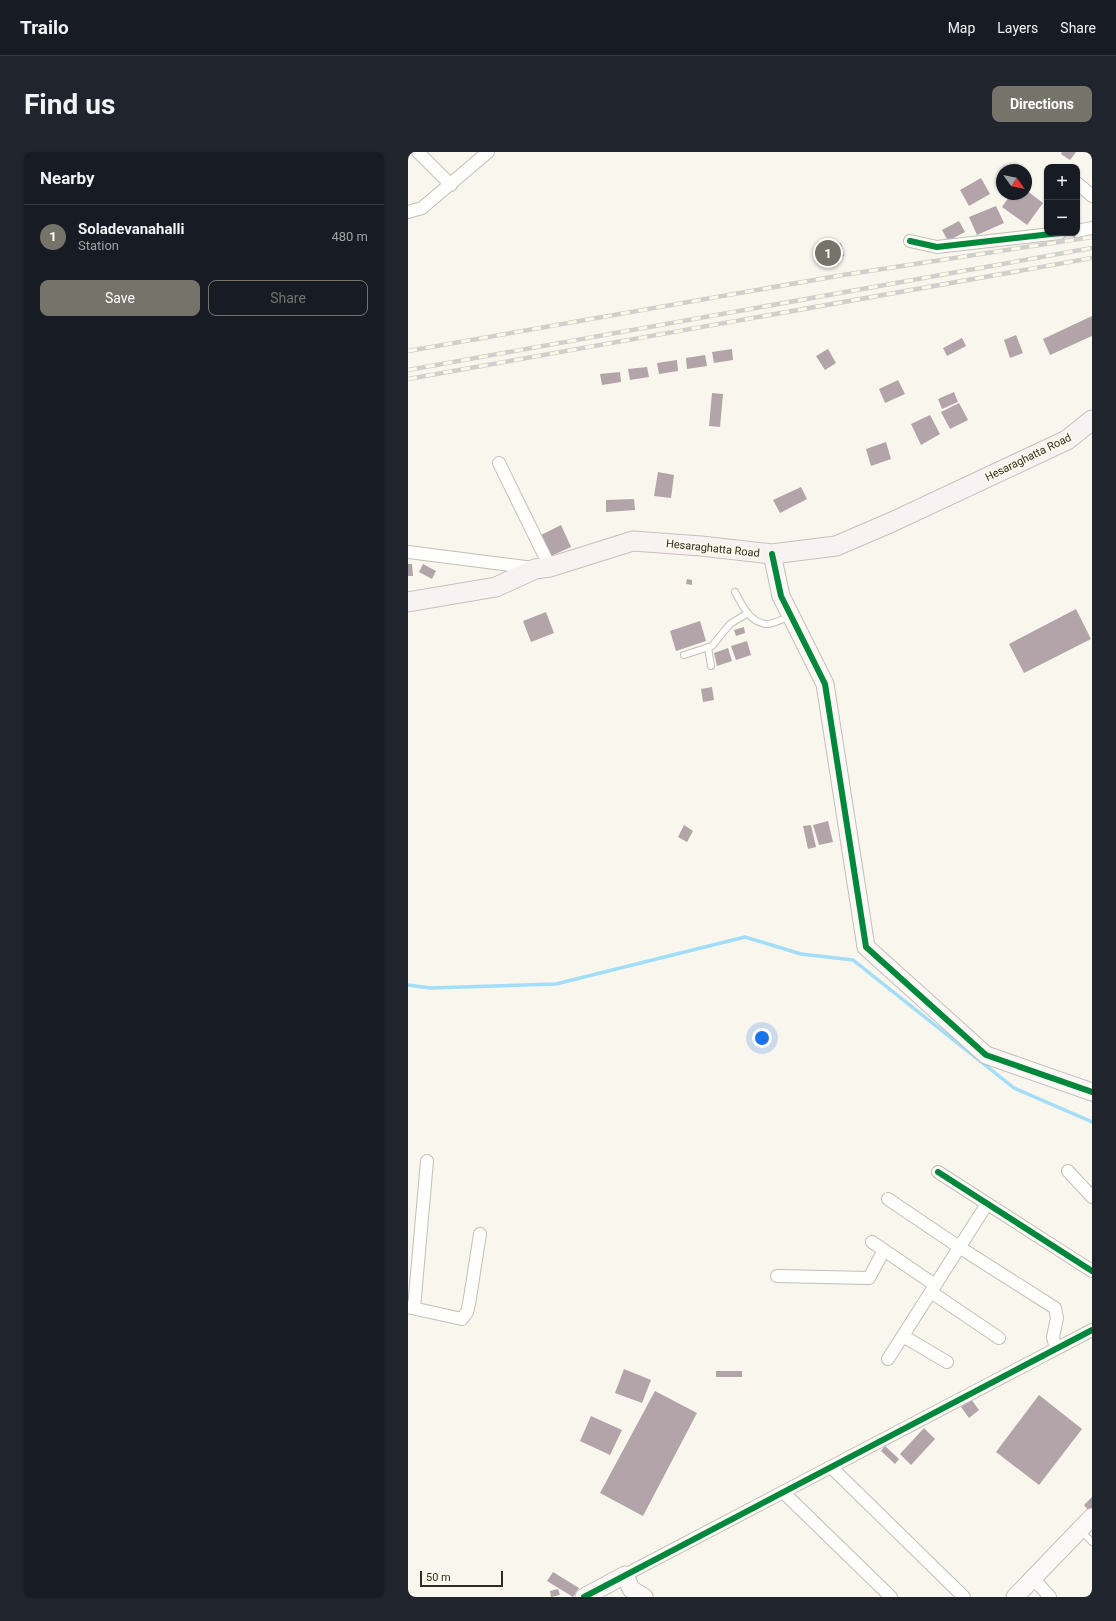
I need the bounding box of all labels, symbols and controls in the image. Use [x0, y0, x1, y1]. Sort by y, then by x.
text: Trailo [20, 16, 69, 39]
text: Map [948, 20, 975, 36]
text: Layers [997, 20, 1038, 36]
text: Share [1060, 20, 1096, 36]
button: Directions [992, 86, 1092, 122]
text: Find us [24, 88, 115, 121]
north arrow [996, 164, 1032, 200]
map controls [1044, 164, 1080, 236]
button: + [1044, 164, 1080, 200]
text: Nearby [40, 168, 95, 188]
button: − [1044, 200, 1080, 236]
text: Soladevanahalli [78, 220, 184, 238]
text: 1 [49, 229, 57, 244]
text: 480 m [331, 229, 368, 244]
text: Station [78, 238, 119, 253]
pin: 1 [815, 238, 841, 268]
button: Save [40, 280, 200, 316]
button: Share [208, 280, 368, 316]
street label: Hesaraghatta Road [983, 431, 1073, 484]
street label: Hesaraghatta Road [665, 537, 760, 560]
your location [752, 1028, 772, 1048]
scale bar [420, 1569, 503, 1588]
text: 50 m [426, 1571, 451, 1584]

